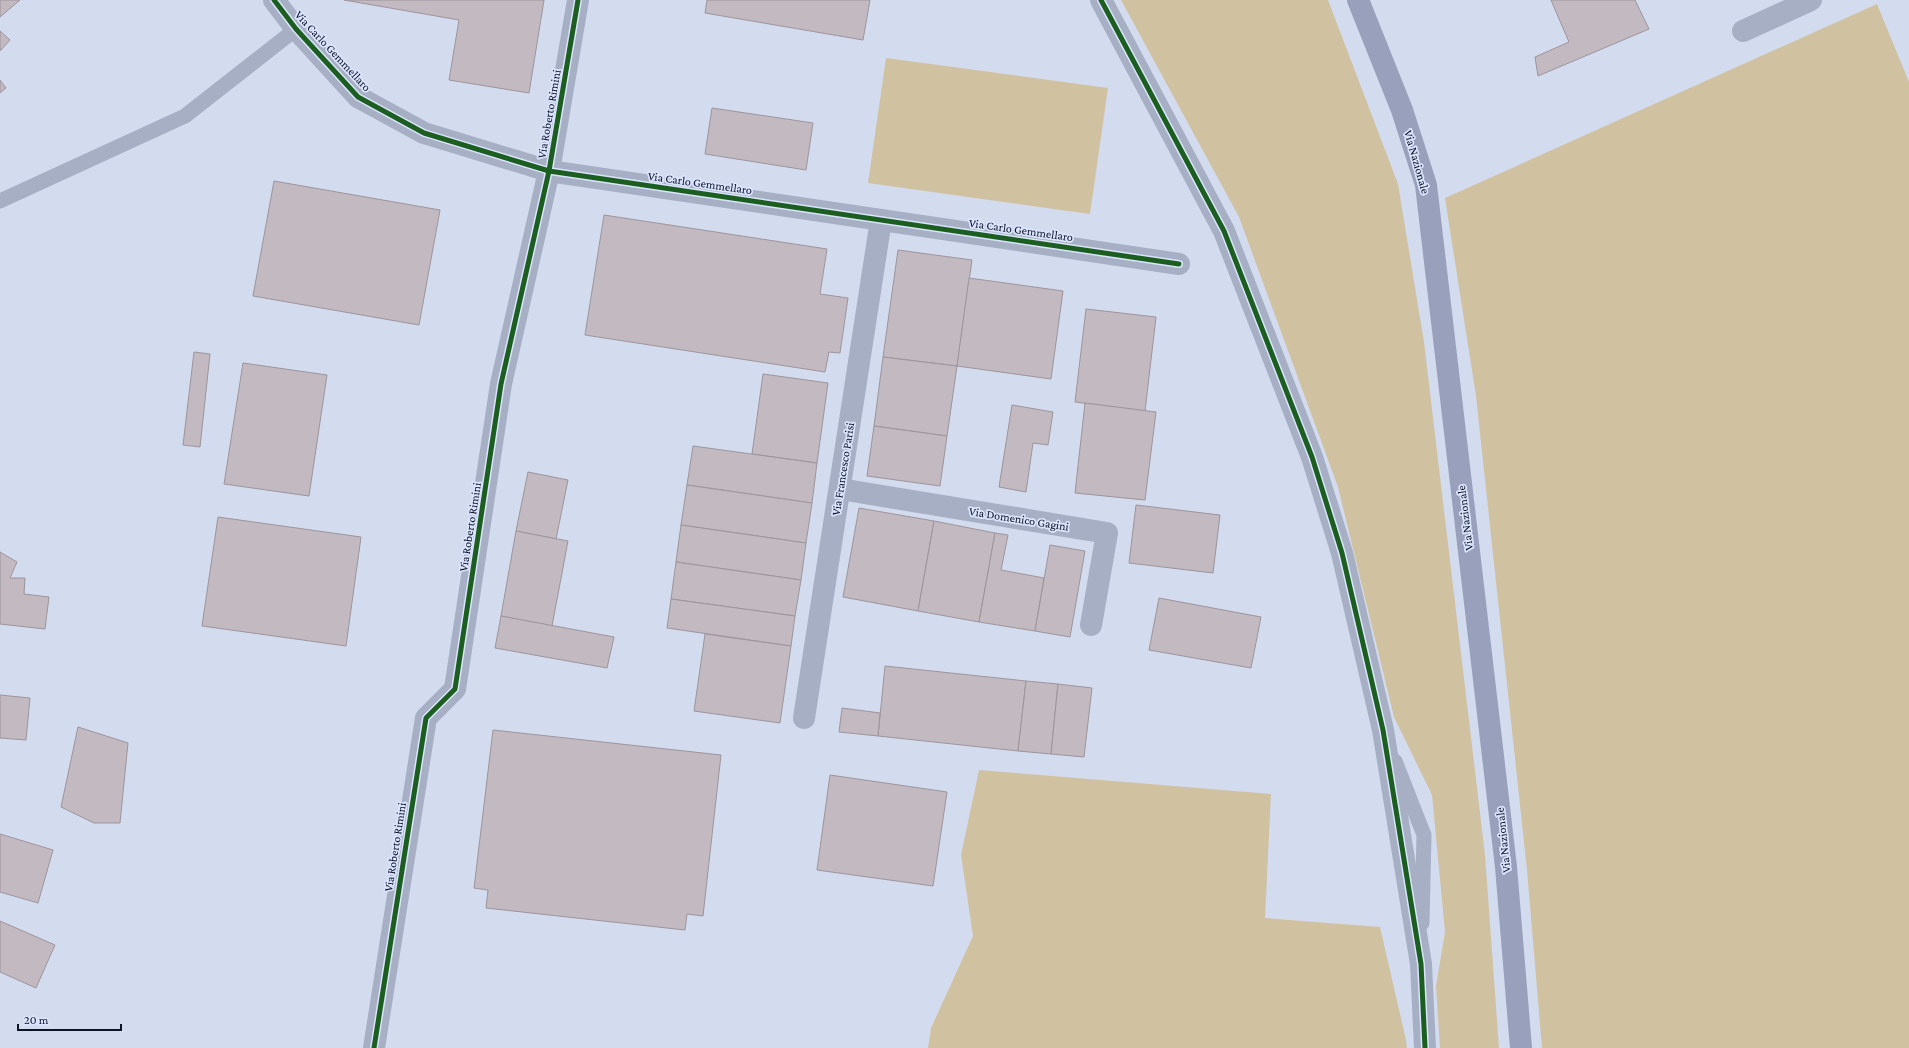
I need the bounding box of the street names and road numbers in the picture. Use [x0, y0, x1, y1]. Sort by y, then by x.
street label: Via Carlo Gemmellaro [292, 8, 374, 94]
street label: Via Roberto Rimini [534, 68, 564, 160]
street label: Via Nazionale [1401, 129, 1433, 195]
street label: Via Carlo Gemmellaro [647, 169, 753, 197]
street label: Via Carlo Gemmellaro [968, 216, 1074, 244]
street label: Via Francesco Parisi [829, 421, 857, 517]
street label: Via Roberto Rimini [456, 481, 484, 573]
street label: Via Nazionale [1454, 485, 1476, 551]
street label: Via Domenico Gagini [968, 504, 1070, 534]
street label: Via Roberto Rimini [381, 801, 409, 893]
street label: Via Nazionale [1493, 807, 1513, 873]

